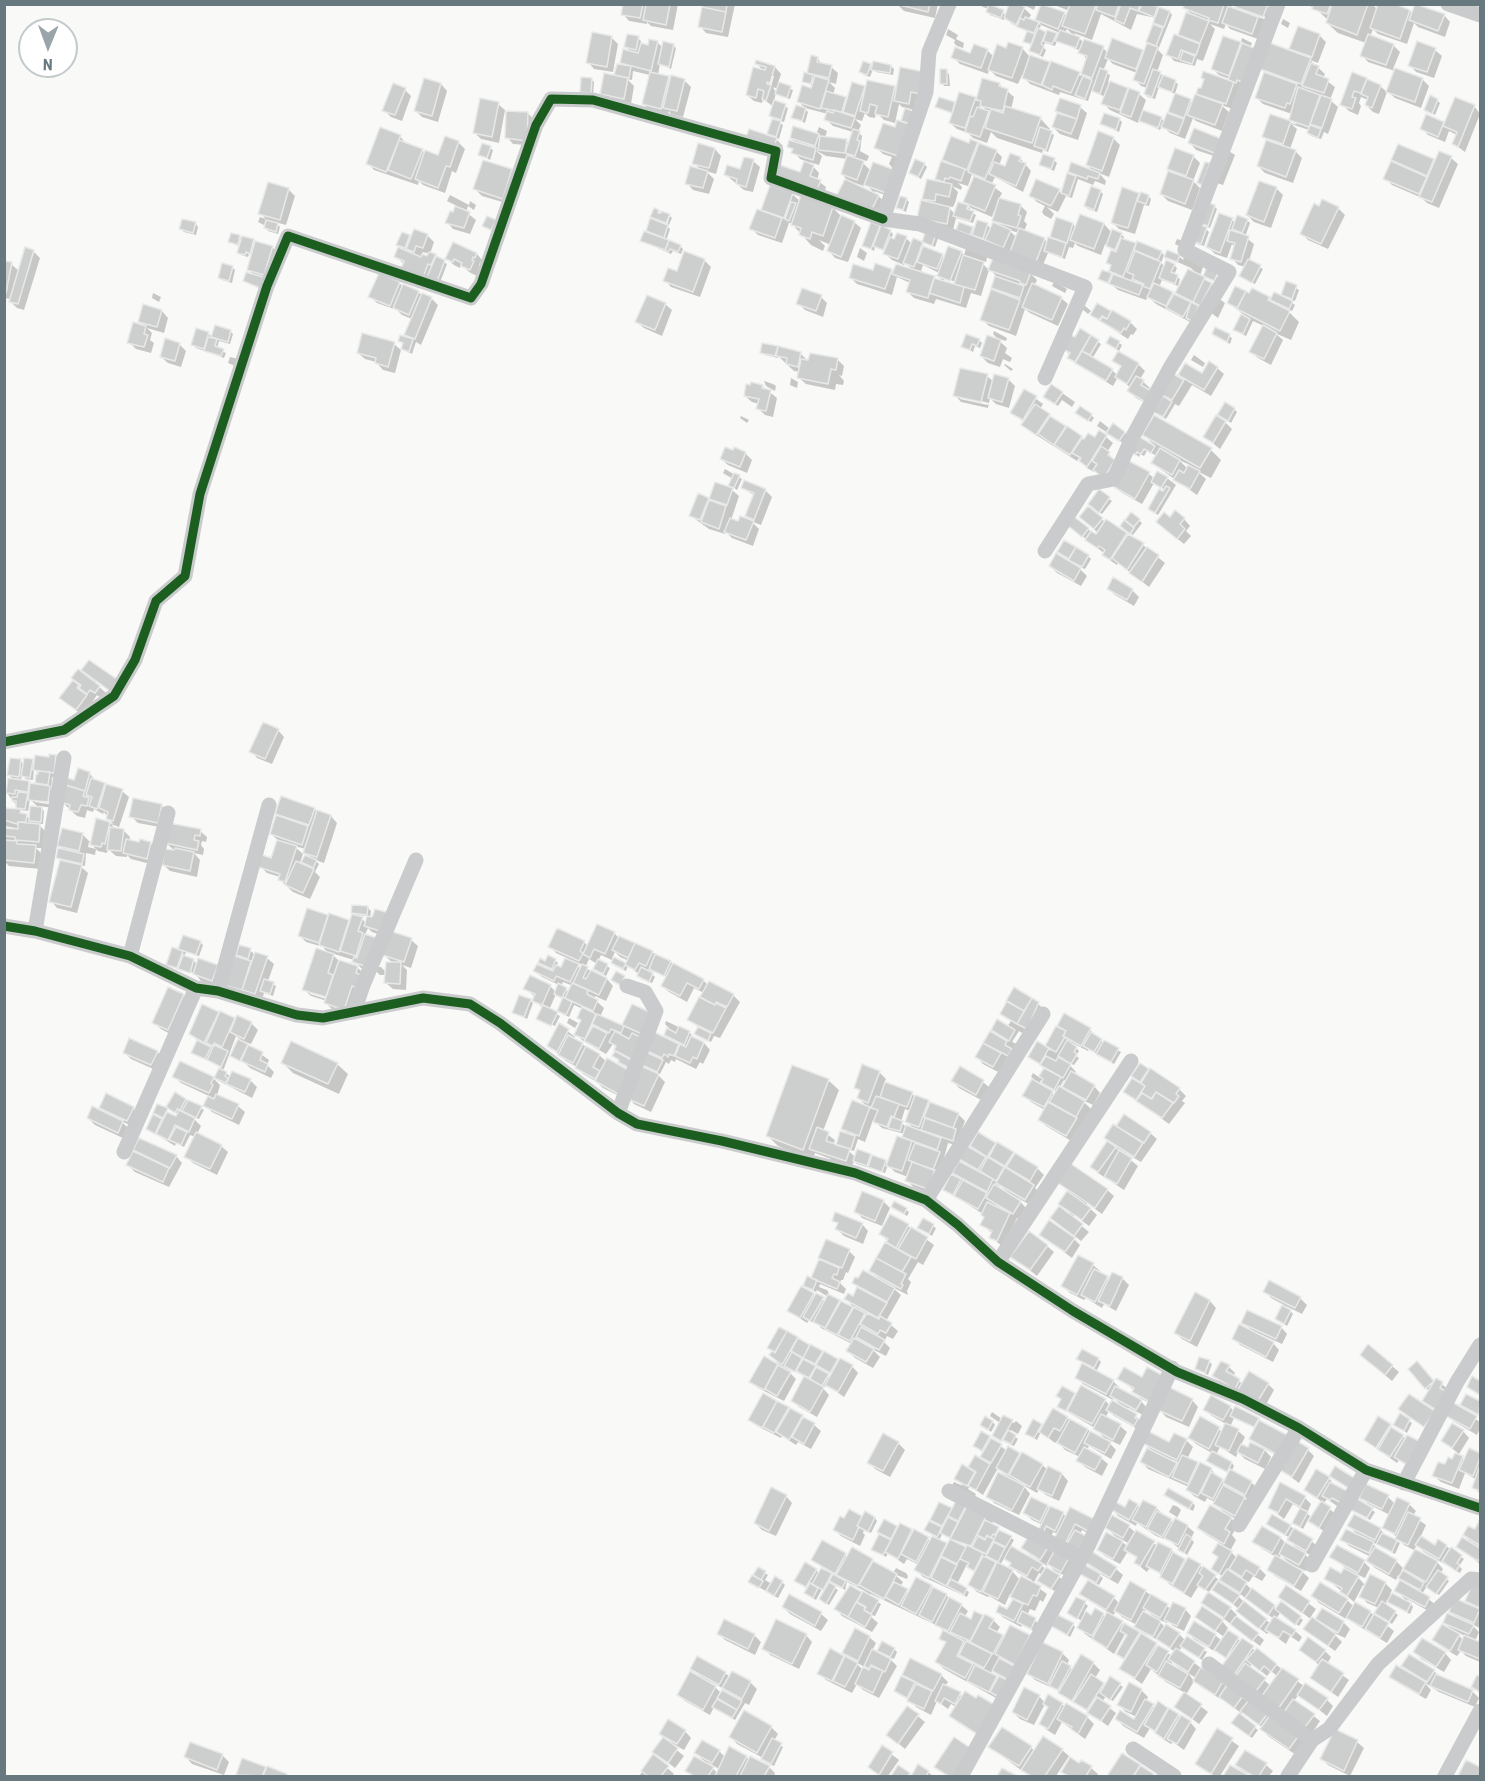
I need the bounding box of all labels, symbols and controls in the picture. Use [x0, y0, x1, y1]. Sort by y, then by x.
north arrow [18, 18, 78, 78]
text: N [43, 55, 53, 74]

